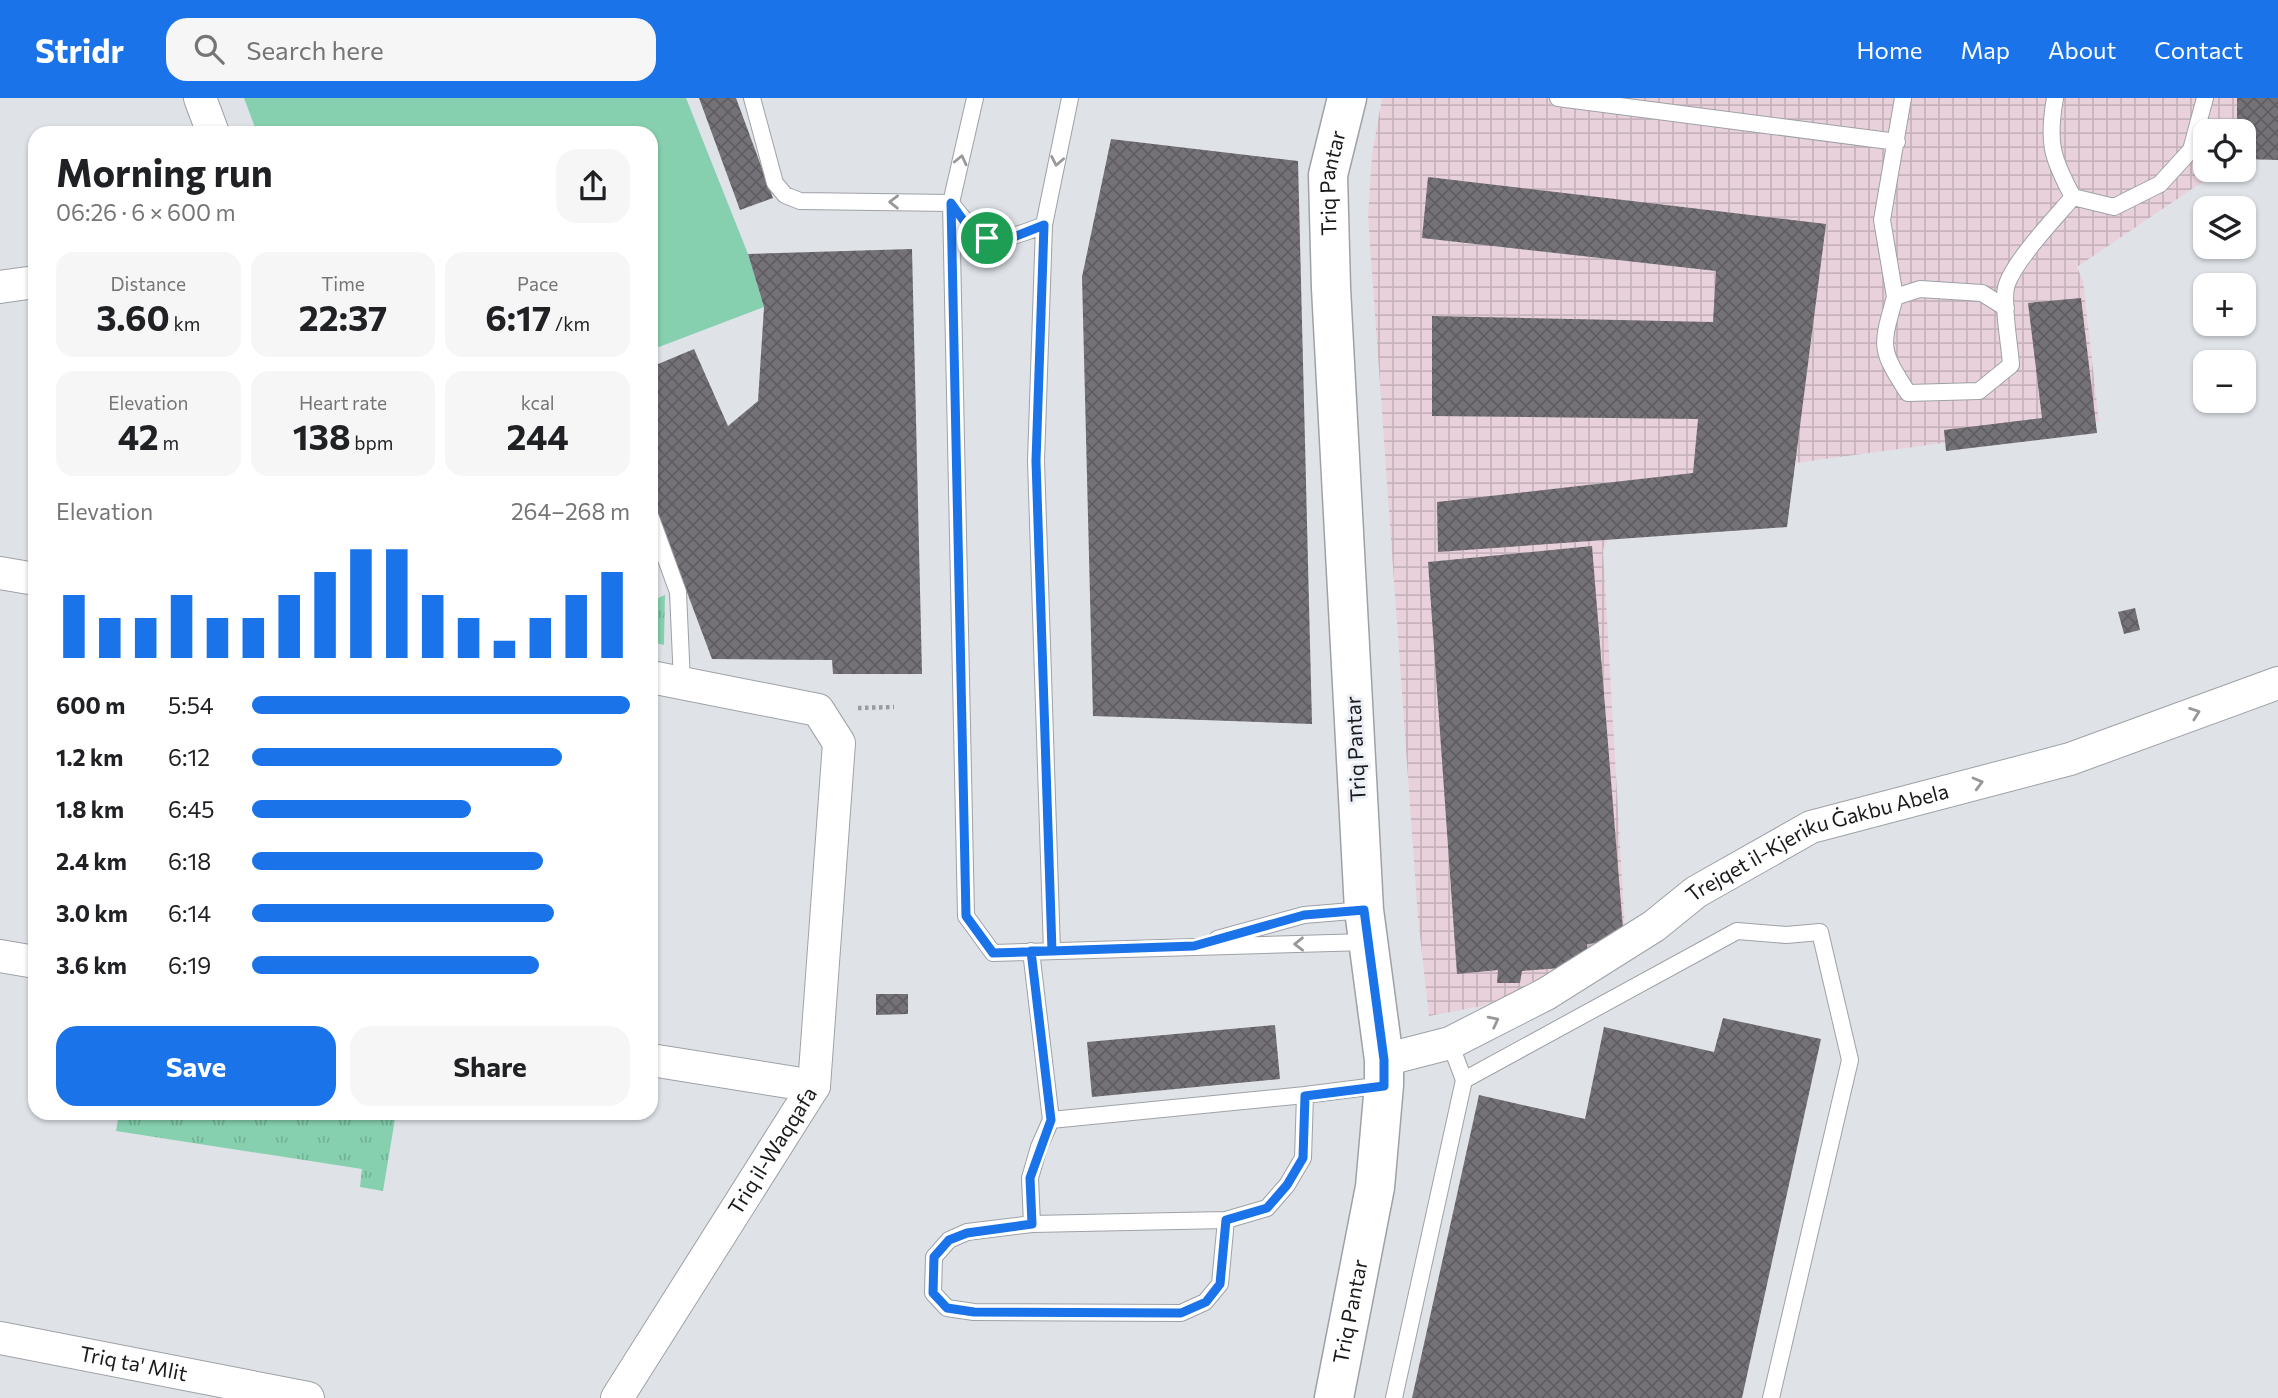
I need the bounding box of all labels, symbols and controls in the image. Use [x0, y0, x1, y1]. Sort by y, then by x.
search box [166, 18, 656, 81]
text: Stridr [35, 29, 124, 70]
icon: search [190, 30, 228, 68]
text: Search here [246, 34, 384, 65]
text: Home [1857, 35, 1923, 64]
text: Map [1961, 35, 2010, 64]
text: About [2048, 35, 2116, 64]
text: Contact [2154, 35, 2243, 64]
map controls [2193, 119, 2256, 413]
button: locate [2193, 119, 2256, 182]
street label: Triq Pantar [1314, 128, 1350, 236]
text: Morning run [56, 148, 273, 195]
button: share [556, 149, 630, 223]
one-way arrow [952, 154, 967, 166]
one-way arrow [1050, 155, 1065, 167]
one-way arrow [889, 194, 899, 210]
button: layers [2193, 196, 2256, 259]
text: 06:26 · 6 × 600 m [56, 198, 236, 226]
pin [957, 208, 1017, 268]
icon: arrive [968, 219, 1006, 257]
text: Distance [111, 272, 186, 295]
text: Time [321, 272, 365, 295]
text: Pace [517, 272, 558, 295]
button: + [2193, 273, 2256, 336]
text: 3.60 [96, 295, 170, 338]
text: 22:37 [299, 295, 387, 338]
text: 6:17 [485, 295, 551, 338]
text: km [170, 312, 200, 335]
text: /km [551, 312, 590, 335]
button: − [2193, 350, 2256, 413]
text: Elevation [108, 391, 188, 414]
text: Heart rate [299, 391, 387, 414]
text: kcal [521, 391, 555, 414]
text: 42 [118, 414, 159, 457]
text: 138 [293, 414, 351, 457]
text: 244 [506, 414, 569, 457]
text: m [159, 431, 179, 454]
text: bpm [351, 431, 393, 454]
text: Elevation [56, 497, 153, 525]
text: 264–268 m [511, 497, 630, 525]
text: 600 m [56, 691, 125, 719]
text: 5:54 [168, 691, 214, 719]
street label: Triq Pantar [1339, 696, 1370, 803]
one-way arrow [2188, 707, 2200, 721]
text: 1.2 km [56, 743, 123, 771]
text: 6:12 [168, 743, 210, 771]
street label: Trejqet il-Kjeriku Ġakbu Abela [1680, 777, 1951, 906]
one-way arrow [1972, 777, 1984, 791]
text: 1.8 km [56, 795, 124, 823]
text: 6:45 [168, 795, 214, 823]
text: 2.4 km [56, 847, 127, 875]
text: 6:18 [168, 847, 211, 875]
text: 3.0 km [56, 899, 128, 927]
text: 6:14 [168, 899, 211, 927]
one-way arrow [1293, 936, 1304, 951]
text: 3.6 km [56, 951, 127, 979]
text: 6:19 [168, 951, 211, 979]
one-way arrow [1487, 1016, 1499, 1030]
button: Save [56, 1026, 336, 1106]
button: Share [350, 1026, 630, 1106]
street label: Triq il-Waqqafa [722, 1082, 821, 1219]
street label: Triq Pantar [1327, 1257, 1372, 1366]
street label: Triq ta' Mlit [78, 1340, 190, 1385]

